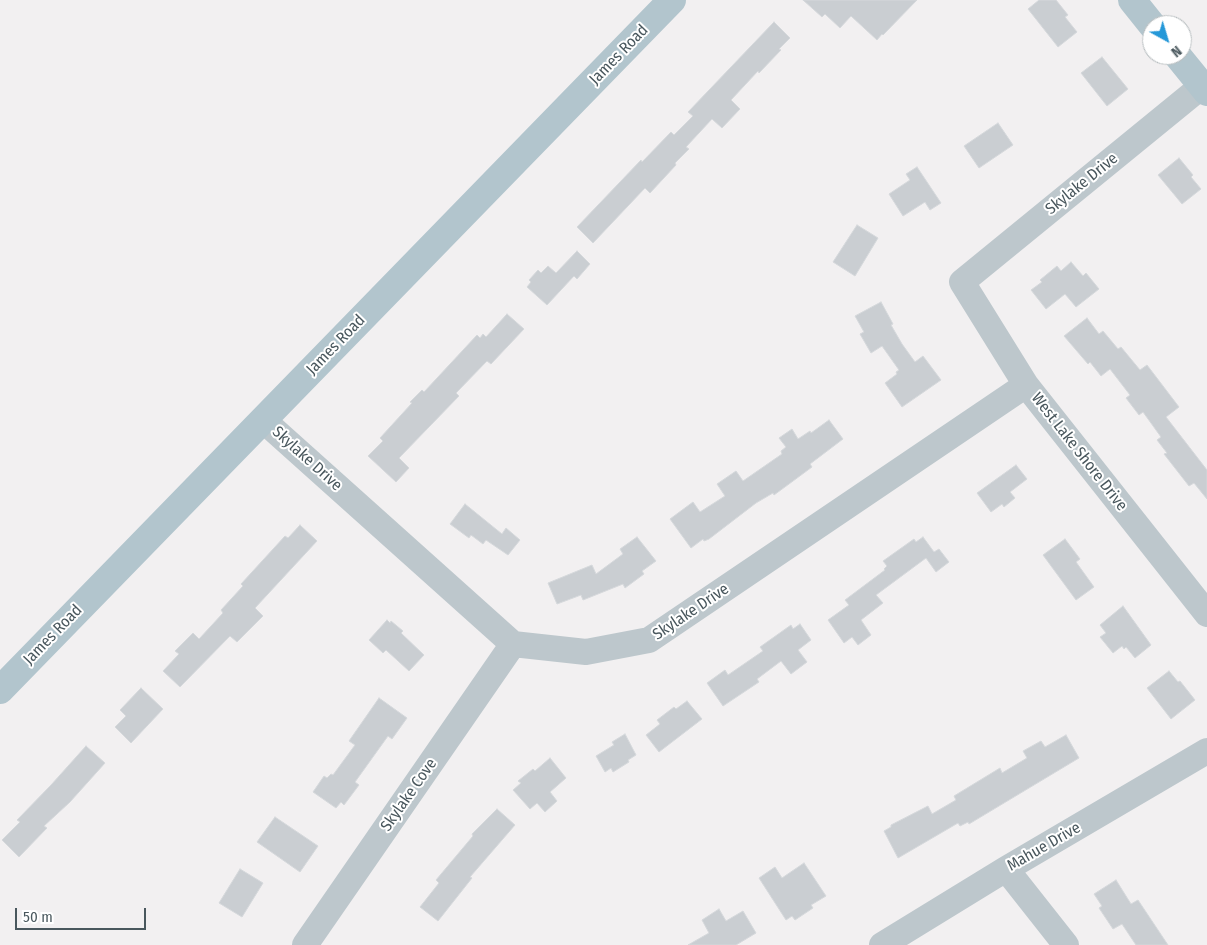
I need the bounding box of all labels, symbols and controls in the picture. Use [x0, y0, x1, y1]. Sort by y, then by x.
north arrow [1142, 15, 1192, 65]
street label: James Road [586, 21, 652, 89]
text: N [1168, 42, 1185, 61]
street label: Skylake Drive [1042, 149, 1122, 219]
street label: James Road [303, 311, 369, 379]
street label: West Lake Shore Drive [1027, 389, 1131, 515]
street label: Skylake Drive [268, 423, 346, 495]
street label: Skylake Drive [649, 580, 733, 644]
street label: James Road [20, 601, 86, 669]
street label: Skylake Cove [377, 755, 441, 835]
street label: Mahue Drive [1004, 818, 1084, 876]
scale bar [18, 898, 149, 930]
text: 50 m [23, 908, 53, 926]

